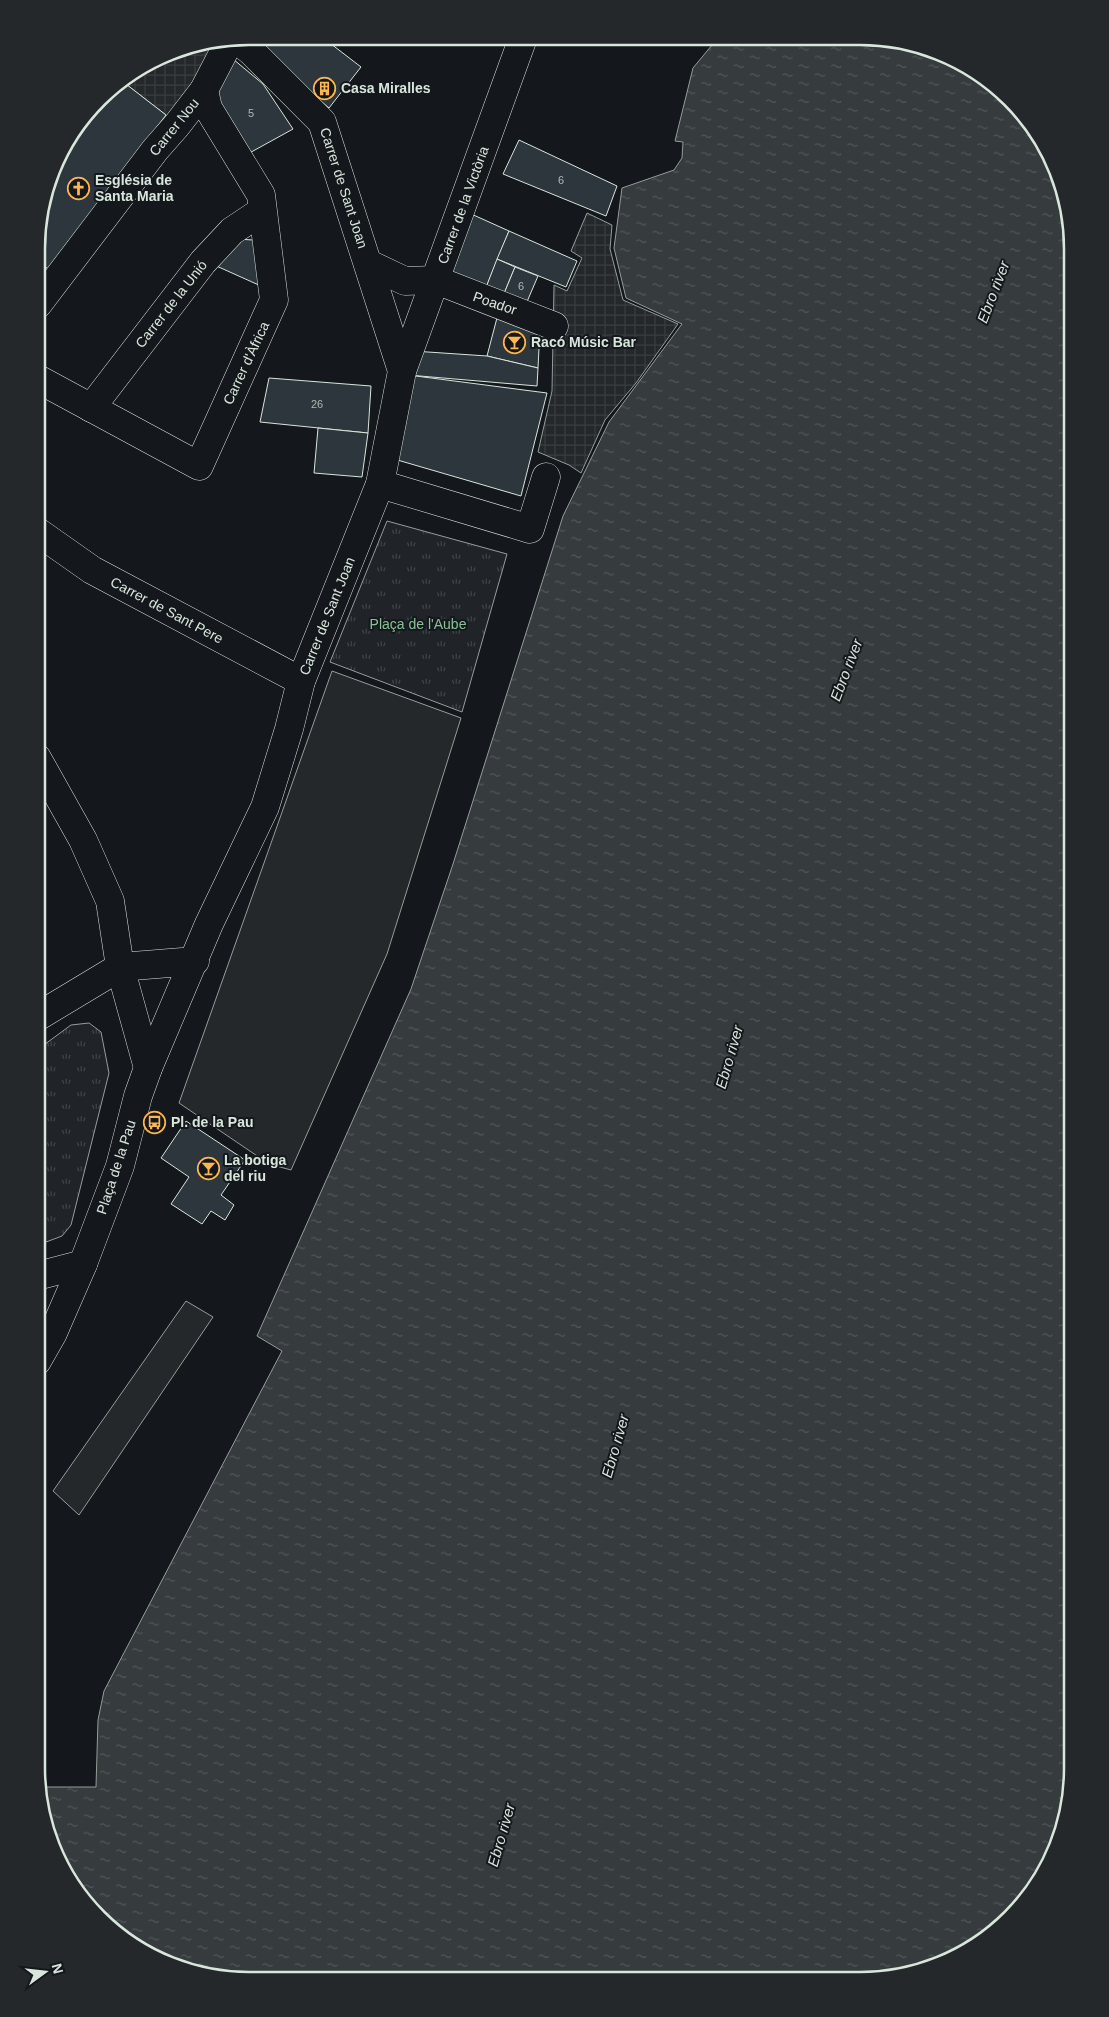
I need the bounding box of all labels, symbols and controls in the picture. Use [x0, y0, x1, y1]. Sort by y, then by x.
building icon: Casa Miralles [313, 76, 337, 100]
place label: Casa Miralles [341, 80, 431, 96]
street label: Carrer Nou [146, 95, 202, 159]
house number: 5 [248, 107, 254, 119]
street label: Carrer de Sant Joan [317, 126, 371, 250]
street label: Carrer de la Victòria [434, 144, 492, 266]
place label: Església de Santa Maria [95, 172, 174, 204]
house number: 6 [558, 174, 564, 186]
church icon: Església de Santa Maria [67, 176, 91, 200]
street label: Carrer de la Unió [132, 257, 210, 351]
water label: Ebro river [973, 258, 1013, 325]
house number: 6 [518, 280, 524, 292]
street label: Poador [471, 288, 519, 318]
street label: Carrer d'Àfrica [220, 319, 272, 407]
bar icon: Racó Músic Bar [503, 330, 527, 354]
place label: Racó Músic Bar [531, 334, 637, 350]
house number: 26 [311, 398, 323, 410]
street label: Carrer de Sant Joan [296, 555, 358, 677]
street label: Carrer de Sant Pere [108, 574, 226, 647]
park label: Plaça de l'Aube [370, 616, 467, 632]
water label: Ebro river [826, 636, 866, 703]
water label: Ebro river [712, 1022, 746, 1091]
bus stop icon: Pl. de la Pau [143, 1110, 167, 1134]
place label: Pl. de la Pau [171, 1114, 253, 1130]
street label: Plaça de la Pau [93, 1118, 139, 1216]
place label: La botiga del riu [224, 1152, 286, 1184]
bar icon: La botiga del riu [196, 1156, 220, 1180]
water label: Ebro river [598, 1411, 632, 1480]
water label: Ebro river [484, 1800, 518, 1869]
north arrow [20, 1947, 70, 1997]
text: N [49, 1962, 67, 1976]

